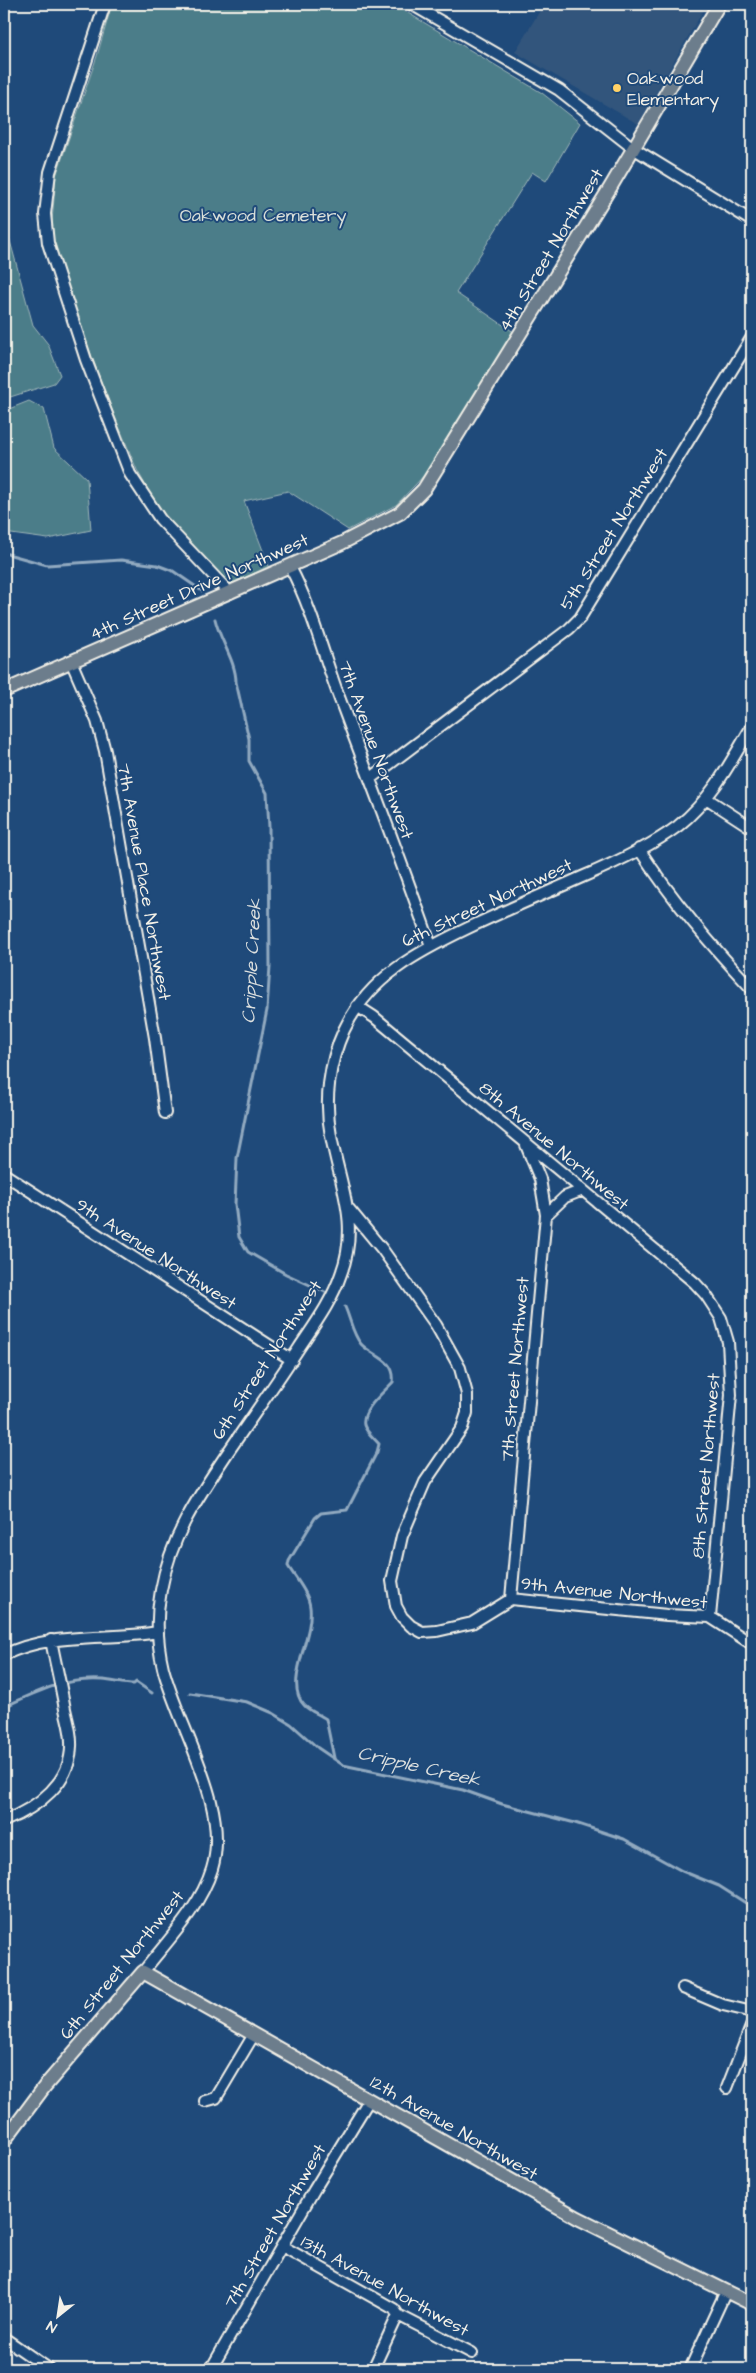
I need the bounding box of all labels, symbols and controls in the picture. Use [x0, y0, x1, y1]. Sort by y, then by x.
place label: Oakwood Elementary [627, 66, 719, 113]
marker: Oakwood Elementary [611, 82, 623, 94]
street label: 4th Street Northwest [492, 163, 610, 336]
park label: Oakwood Cemetery [180, 203, 346, 229]
street label: 5th Street Northwest [554, 442, 675, 615]
street label: 4th Street Drive Northwest [86, 527, 313, 647]
street label: 7th Avenue Northwest [332, 657, 420, 843]
street label: 7th Avenue Place Northwest [111, 762, 177, 1003]
street label: 6th Street Northwest [398, 852, 577, 954]
water label: Cripple Creek [235, 898, 269, 1024]
street label: 8th Avenue Northwest [474, 1076, 635, 1217]
street label: 9th Avenue Northwest [71, 1192, 242, 1316]
street label: 6th Street Northwest [206, 1275, 328, 1445]
street label: 7th Street Northwest [494, 1275, 536, 1462]
street label: 8th Street Northwest [685, 1372, 727, 1560]
street label: 9th Avenue Northwest [519, 1571, 709, 1615]
water label: Cripple Creek [355, 1740, 483, 1794]
street label: 6th Street Northwest [54, 1884, 191, 2045]
street label: 12th Avenue Northwest [366, 2070, 543, 2187]
street label: 7th Street Northwest [218, 2139, 333, 2313]
street label: 13th Avenue Northwest [296, 2229, 474, 2343]
north arrow [32, 2290, 82, 2340]
text: N [43, 2315, 61, 2337]

